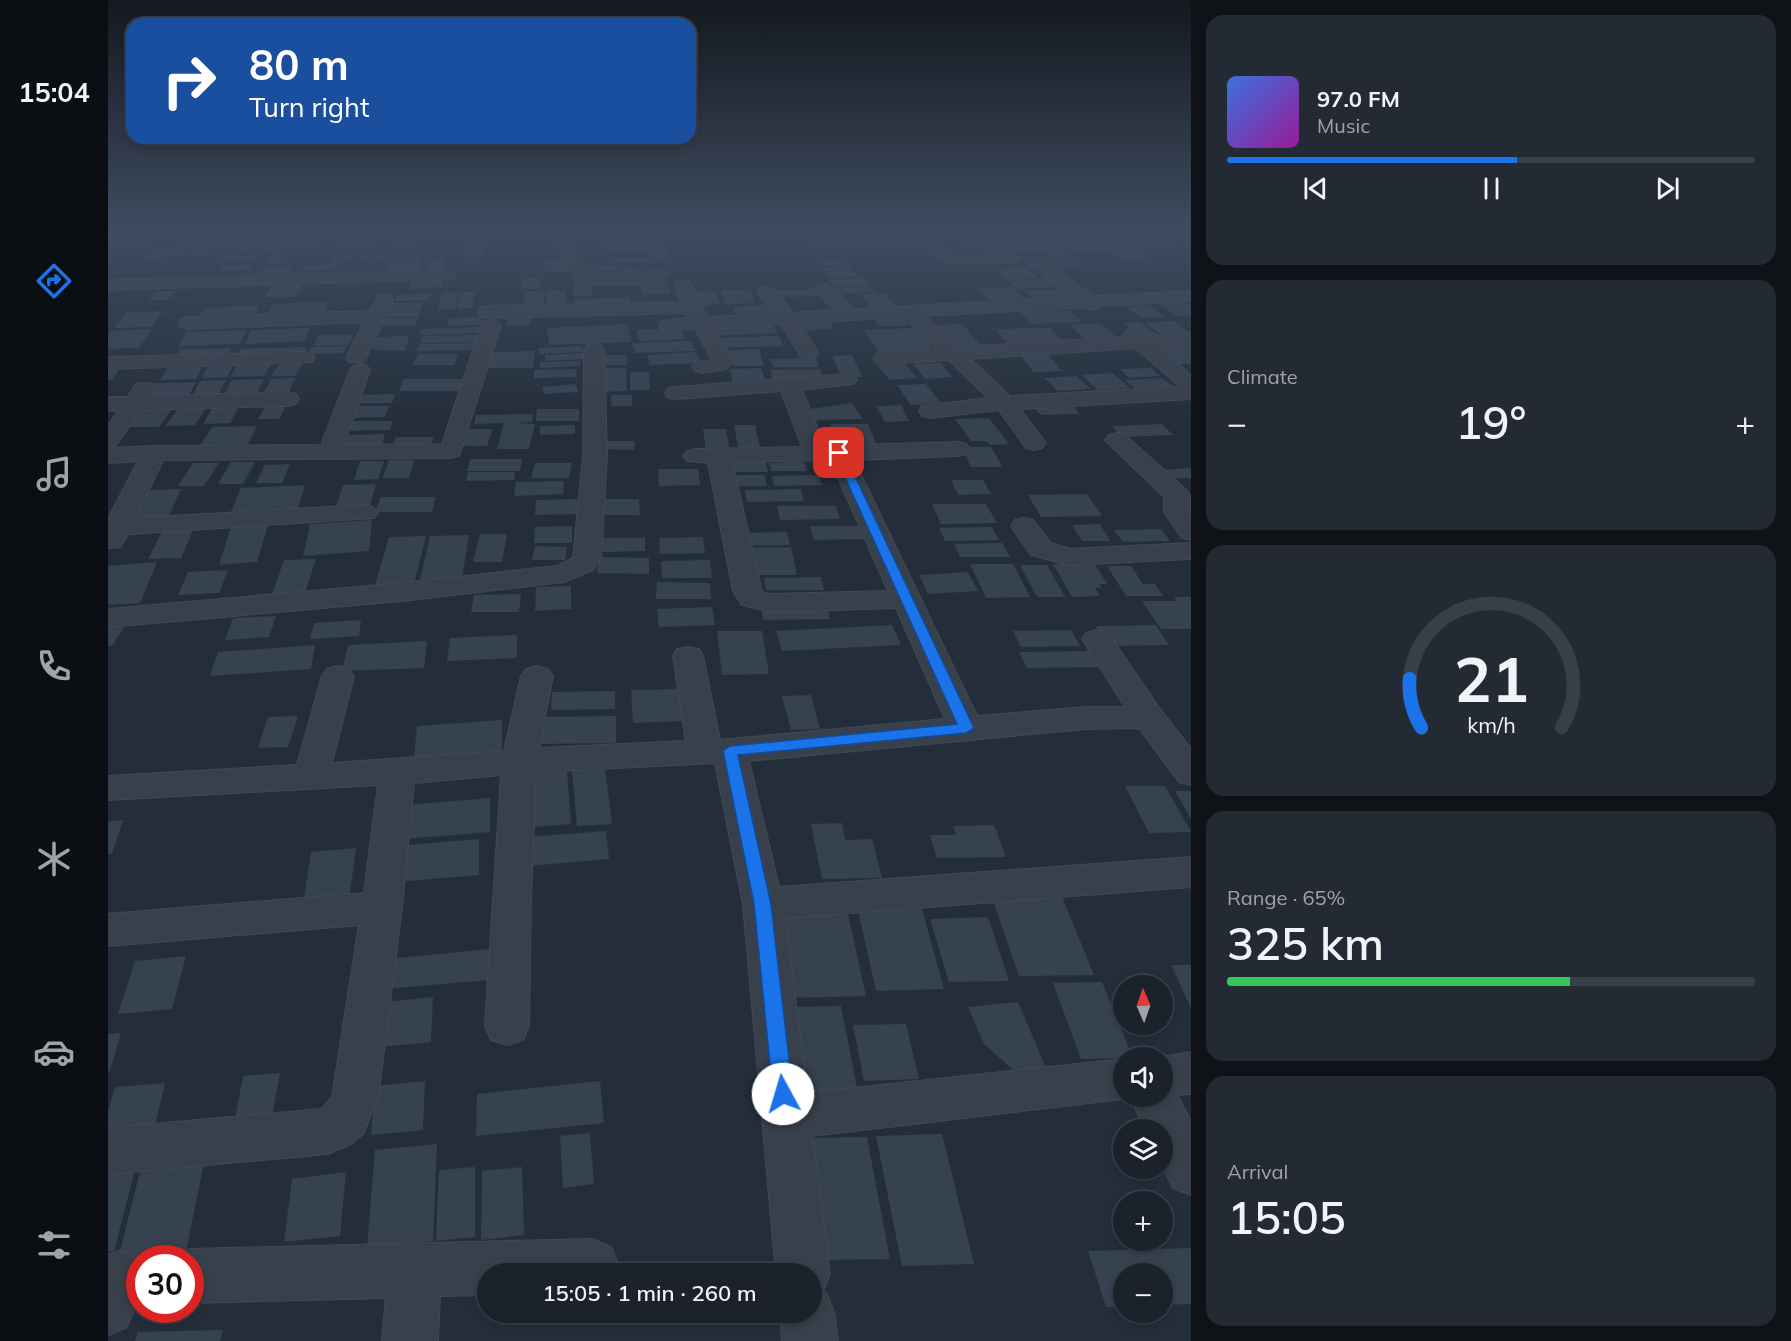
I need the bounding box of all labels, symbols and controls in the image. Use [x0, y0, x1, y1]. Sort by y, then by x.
text: 80 m [249, 38, 349, 91]
icon: right [150, 42, 228, 120]
text: 15:04 [18, 75, 90, 109]
text: 97.0 FM [1317, 85, 1400, 113]
text: Turn right [249, 90, 369, 124]
text: Music [1317, 113, 1370, 138]
icon: previous [1299, 172, 1332, 205]
icon: pause [1475, 172, 1508, 205]
icon: next [1651, 172, 1684, 205]
icon: directions [33, 260, 75, 302]
text: Climate [1227, 364, 1298, 389]
text: 19° [1456, 394, 1526, 450]
text: − [1227, 402, 1247, 443]
text: + [1735, 402, 1755, 443]
pin [813, 427, 864, 478]
icon: arrive [822, 436, 855, 469]
icon: music [33, 453, 75, 495]
text: 21 [1454, 639, 1528, 718]
icon: phone [33, 645, 75, 687]
text: km/h [1467, 711, 1515, 738]
icon: climate [33, 838, 75, 880]
text: Range · 65% [1227, 885, 1345, 910]
text: 325 km [1227, 915, 1384, 971]
north arrow [1113, 975, 1173, 1035]
map controls [1113, 975, 1173, 1323]
icon: car [33, 1031, 75, 1073]
button: sound [1113, 1047, 1173, 1107]
position arrow [751, 1062, 815, 1126]
button: layers [1113, 1119, 1173, 1179]
text: Arrival [1227, 1159, 1288, 1184]
text: 15:05 [1227, 1189, 1346, 1245]
button: + [1113, 1191, 1173, 1251]
icon: filters [33, 1224, 75, 1266]
speed limit sign: 30 [126, 1245, 204, 1323]
button: − [1113, 1263, 1173, 1323]
text: 15:05 · 1 min · 260 m [542, 1279, 757, 1307]

